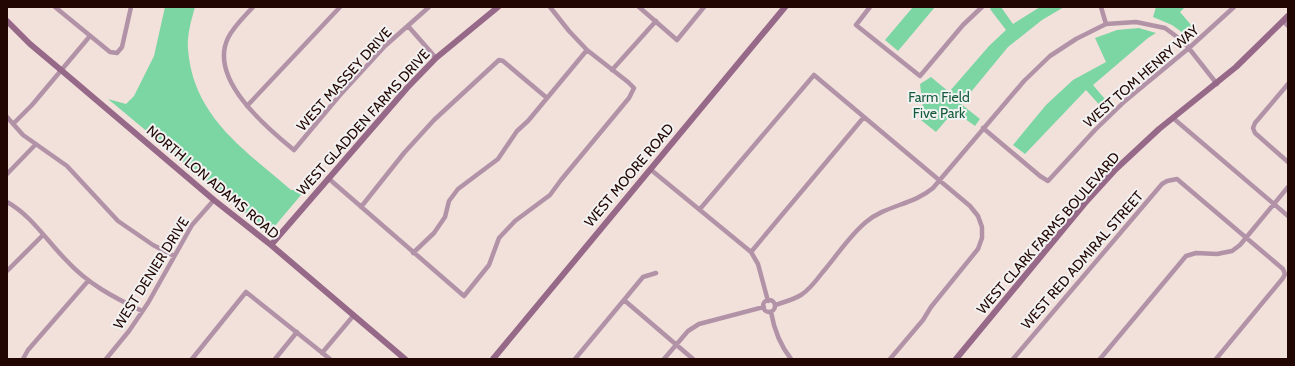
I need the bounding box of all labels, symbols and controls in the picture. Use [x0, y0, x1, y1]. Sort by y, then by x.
street label: WEST TOM HENRY WAY [1079, 20, 1203, 131]
street label: WEST MASSEY DRIVE [293, 23, 396, 135]
street label: WEST GLADDEN FARMS DRIVE [292, 45, 434, 199]
park label: Farm Field Five Park [908, 88, 970, 122]
street label: WEST MOORE ROAD [580, 119, 678, 231]
street label: NORTH LON ADAMS ROAD [143, 121, 283, 243]
street label: WEST CLARK FARMS BOULEVARD [973, 148, 1123, 318]
street label: WEST RED ADMIRAL STREET [1017, 187, 1147, 333]
street label: WEST DENIER DRIVE [109, 213, 193, 332]

